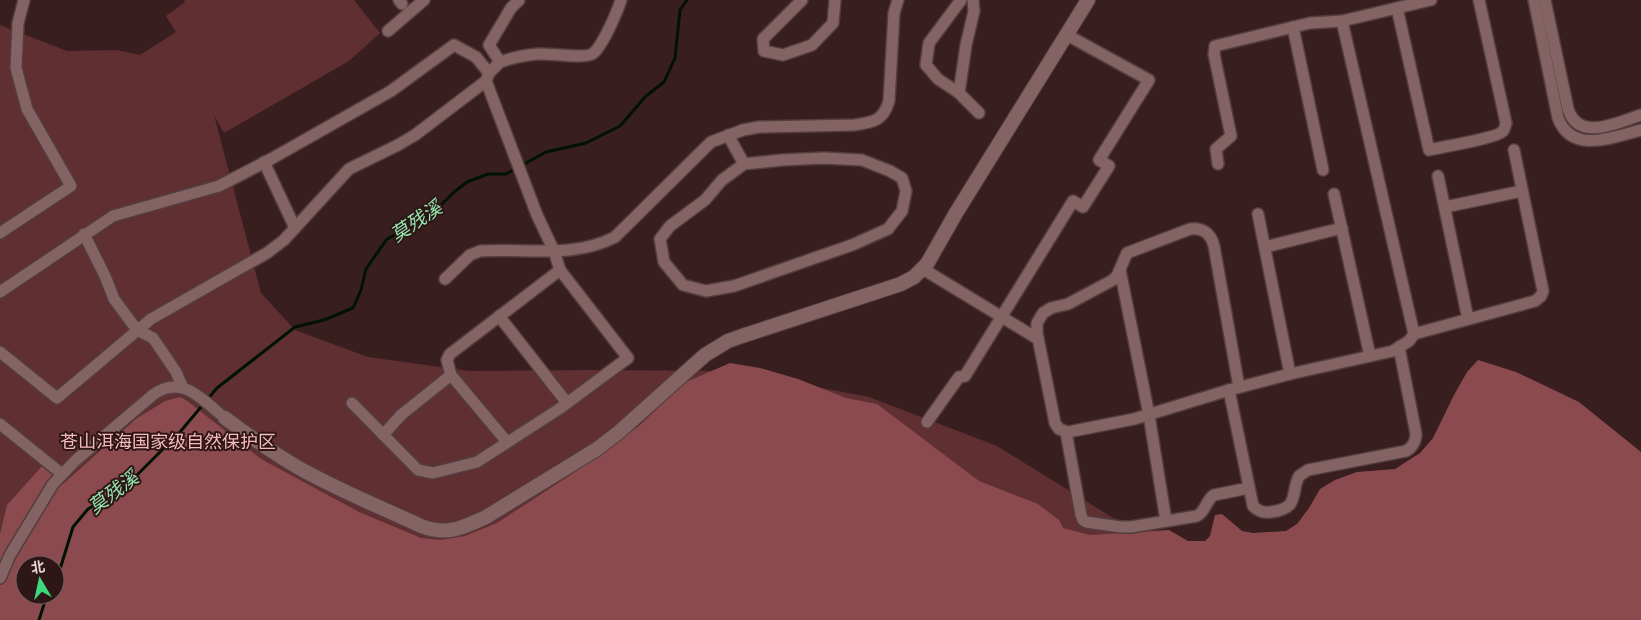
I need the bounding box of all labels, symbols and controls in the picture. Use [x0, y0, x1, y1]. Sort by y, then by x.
water label: 莫残溪 [386, 194, 448, 247]
park label: 苍山洱海国家级自然保护区 [60, 430, 276, 453]
water label: 莫残溪 [83, 464, 145, 519]
north arrow [15, 555, 65, 605]
text: 北 [30, 557, 46, 577]

